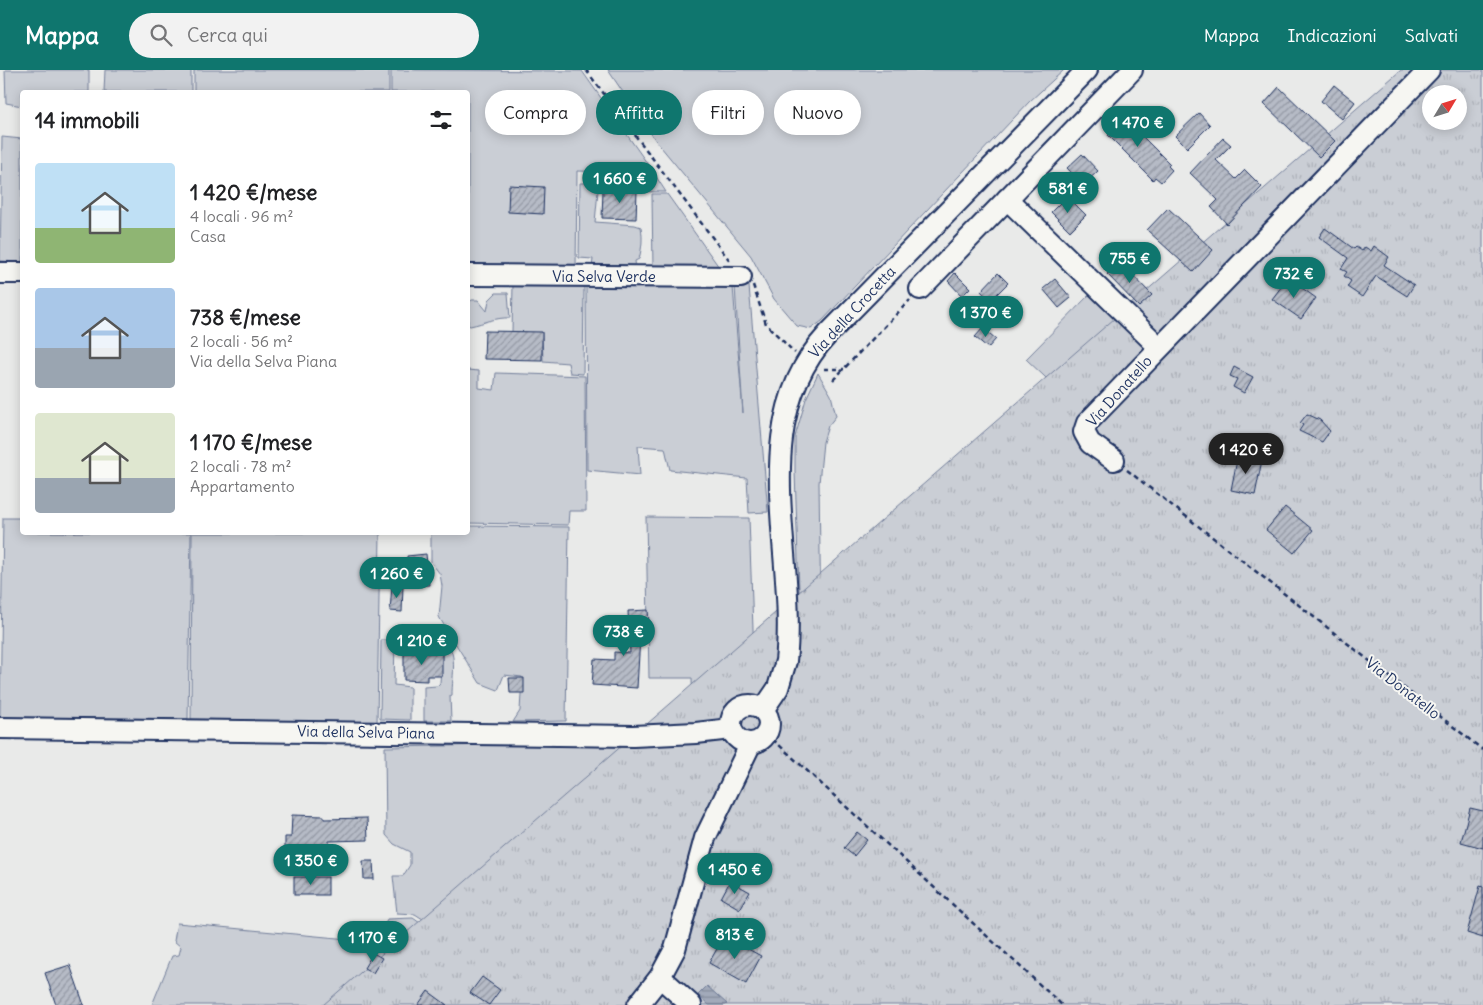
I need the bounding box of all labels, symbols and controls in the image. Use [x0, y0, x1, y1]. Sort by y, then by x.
search box [129, 13, 479, 58]
text: Mappa [25, 20, 99, 50]
icon: search [147, 21, 175, 49]
text: Cerca qui [187, 23, 268, 47]
text: Mappa [1204, 24, 1259, 47]
text: Indicazioni [1287, 24, 1377, 47]
text: Salvati [1405, 24, 1458, 47]
north arrow [1422, 85, 1468, 130]
map controls [1422, 85, 1467, 130]
chip: Compra [485, 90, 586, 135]
chip: Affitta [596, 90, 682, 135]
chip: Filtri [692, 90, 764, 135]
chip: Nuovo [774, 90, 861, 135]
icon: filters [427, 106, 455, 134]
pin: 1 470 € [1092, 106, 1184, 148]
text: 14 immobili [35, 107, 140, 134]
text: 1 470 € [1112, 112, 1164, 132]
pin: 1 660 € [574, 162, 666, 204]
text: 1 660 € [593, 168, 647, 188]
pin: 581 € [1033, 172, 1103, 214]
text: 581 € [1049, 178, 1087, 198]
text: 1 420 €/mese [190, 179, 317, 206]
icon: home [75, 183, 135, 243]
text: 4 locali · 96 m² [190, 206, 293, 226]
text: Casa [190, 226, 226, 246]
pin: 755 € [1095, 242, 1165, 284]
text: 755 € [1110, 248, 1150, 268]
pin: 732 € [1259, 256, 1329, 299]
street label: Via della Crocetta [805, 262, 900, 362]
text: 732 € [1274, 263, 1314, 283]
street label: Via Selva Verde [552, 267, 656, 286]
pin: 1 370 € [940, 296, 1032, 338]
text: 1 370 € [960, 302, 1012, 322]
text: 738 €/mese [190, 304, 301, 331]
icon: home [75, 308, 135, 368]
text: 2 locali · 56 m² [190, 331, 293, 351]
text: Via della Selva Piana [190, 351, 337, 371]
street label: Via Donatello [1082, 351, 1156, 431]
text: 1 170 €/mese [190, 429, 312, 456]
pin: 1 420 € [1200, 432, 1292, 475]
icon: home [75, 433, 135, 493]
text: 1 420 € [1220, 439, 1272, 459]
text: 2 locali · 78 m² [190, 456, 292, 476]
text: Appartamento [190, 476, 295, 496]
pin: 1 260 € [351, 556, 443, 599]
text: 1 260 € [371, 563, 423, 583]
pin: 738 € [589, 614, 659, 657]
text: 738 € [604, 621, 644, 641]
pin: 1 210 € [376, 624, 468, 666]
text: 1 210 € [397, 630, 447, 650]
street label: Via Donatello [1362, 653, 1444, 723]
street label: Via della Selva Piana [297, 721, 436, 743]
pin: 1 350 € [265, 844, 357, 886]
text: 1 350 € [284, 850, 338, 870]
pin: 1 450 € [689, 852, 781, 895]
text: 1 450 € [708, 859, 762, 879]
pin: 813 € [700, 918, 770, 960]
pin: 1 170 € [327, 920, 419, 963]
text: 813 € [716, 924, 754, 944]
text: 1 170 € [349, 927, 397, 947]

